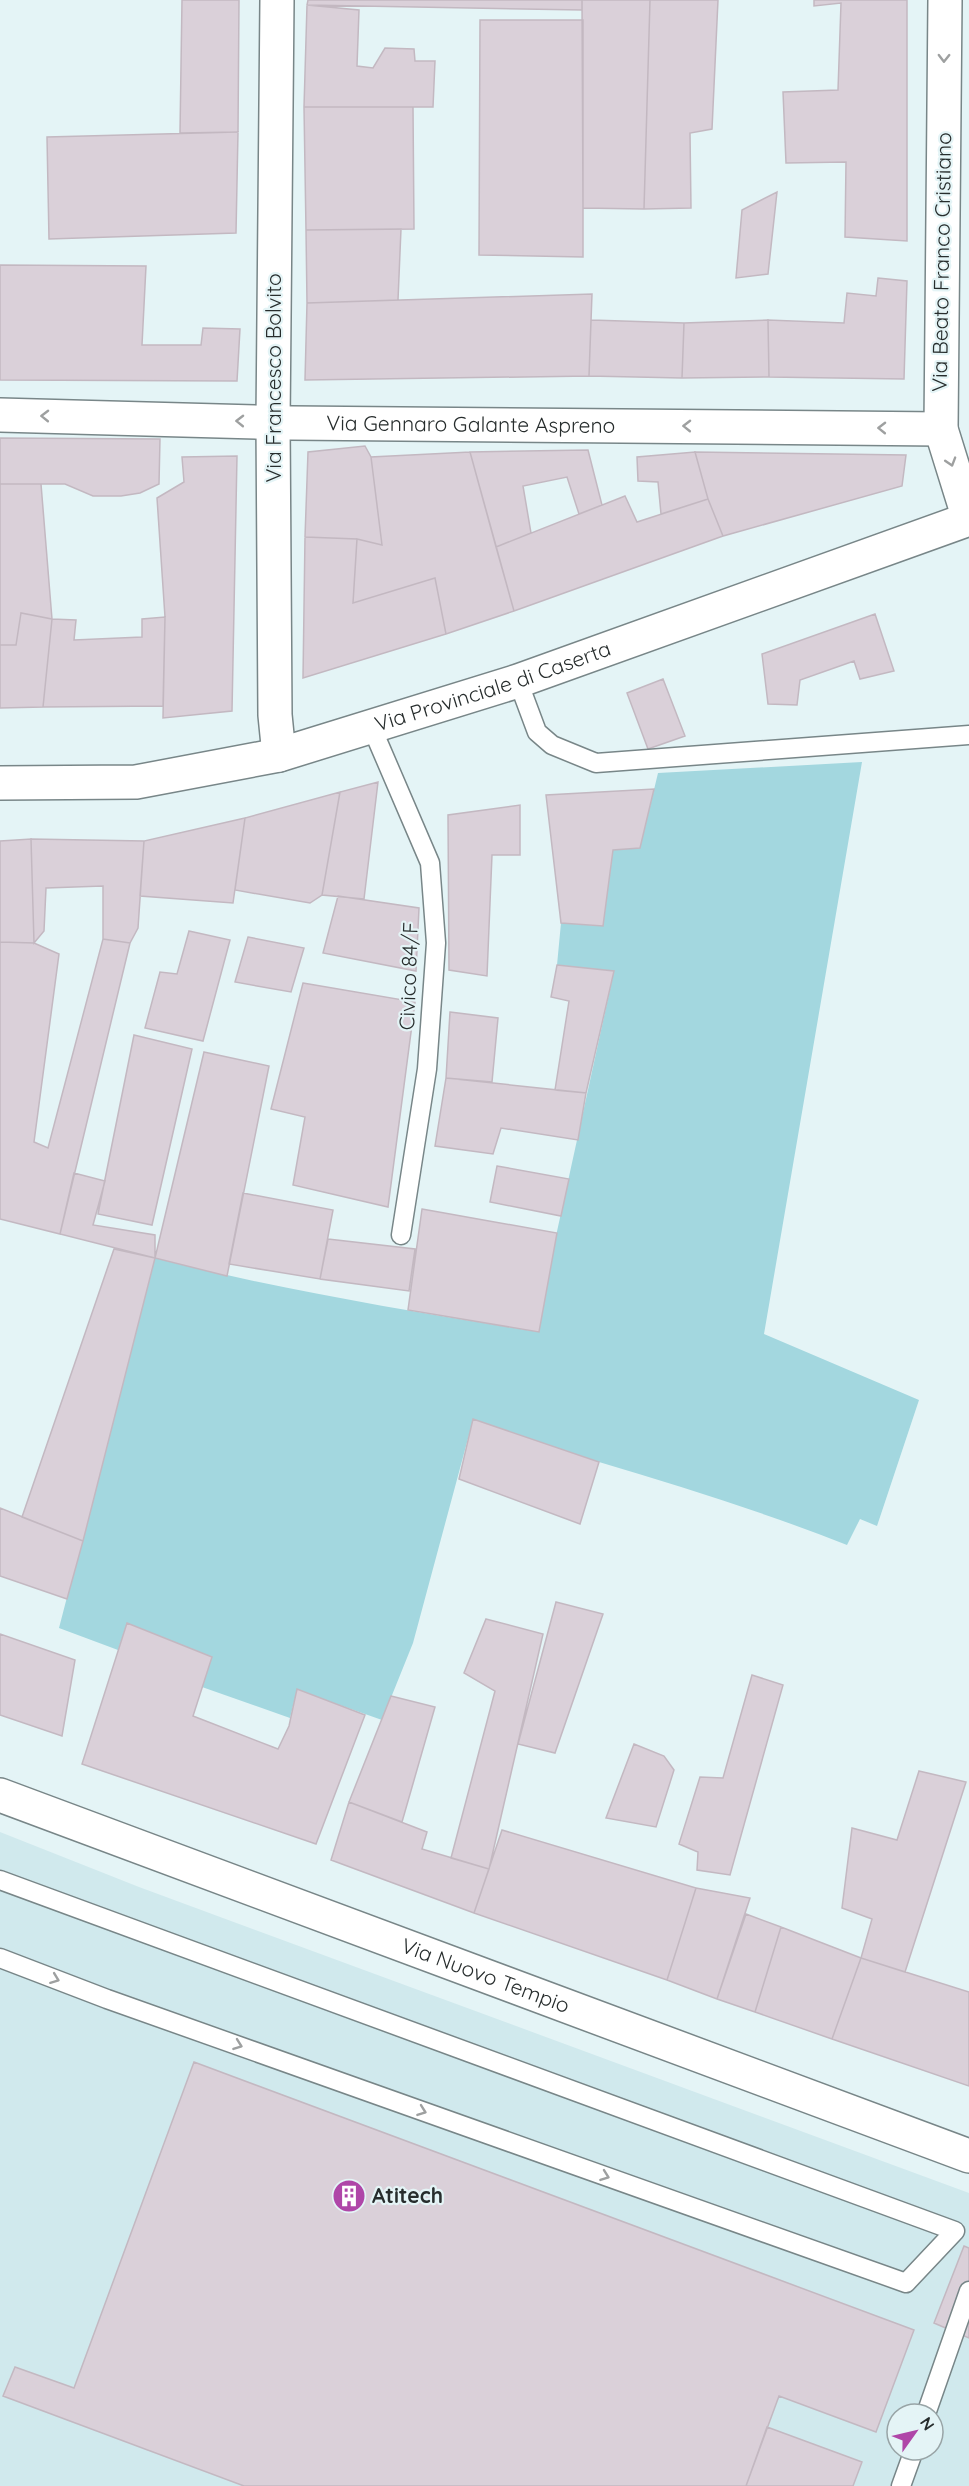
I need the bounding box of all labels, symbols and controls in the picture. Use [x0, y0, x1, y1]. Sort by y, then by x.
one-way arrow [938, 54, 950, 63]
street label: Via Beato Franco Cristiano [926, 132, 956, 392]
street label: Via Francesco Bolvito [260, 273, 286, 483]
street label: Via Gennaro Galante Aspreno [326, 409, 615, 438]
one-way arrow [41, 410, 50, 423]
one-way arrow [236, 415, 245, 428]
one-way arrow [683, 420, 692, 432]
one-way arrow [878, 422, 887, 434]
one-way arrow [944, 456, 956, 467]
street label: Via Provinciale di Caserta [371, 635, 614, 737]
street label: Civico 84/F [393, 921, 423, 1031]
street label: Via Nuovo Tempio [398, 1932, 573, 2018]
one-way arrow [49, 1971, 59, 1984]
one-way arrow [232, 2038, 243, 2051]
one-way arrow [416, 2103, 426, 2116]
one-way arrow [599, 2169, 610, 2182]
building icon: Atitech [331, 2178, 367, 2214]
place label: Atitech [372, 2182, 443, 2208]
north arrow [885, 2402, 945, 2462]
text: N [916, 2413, 939, 2434]

